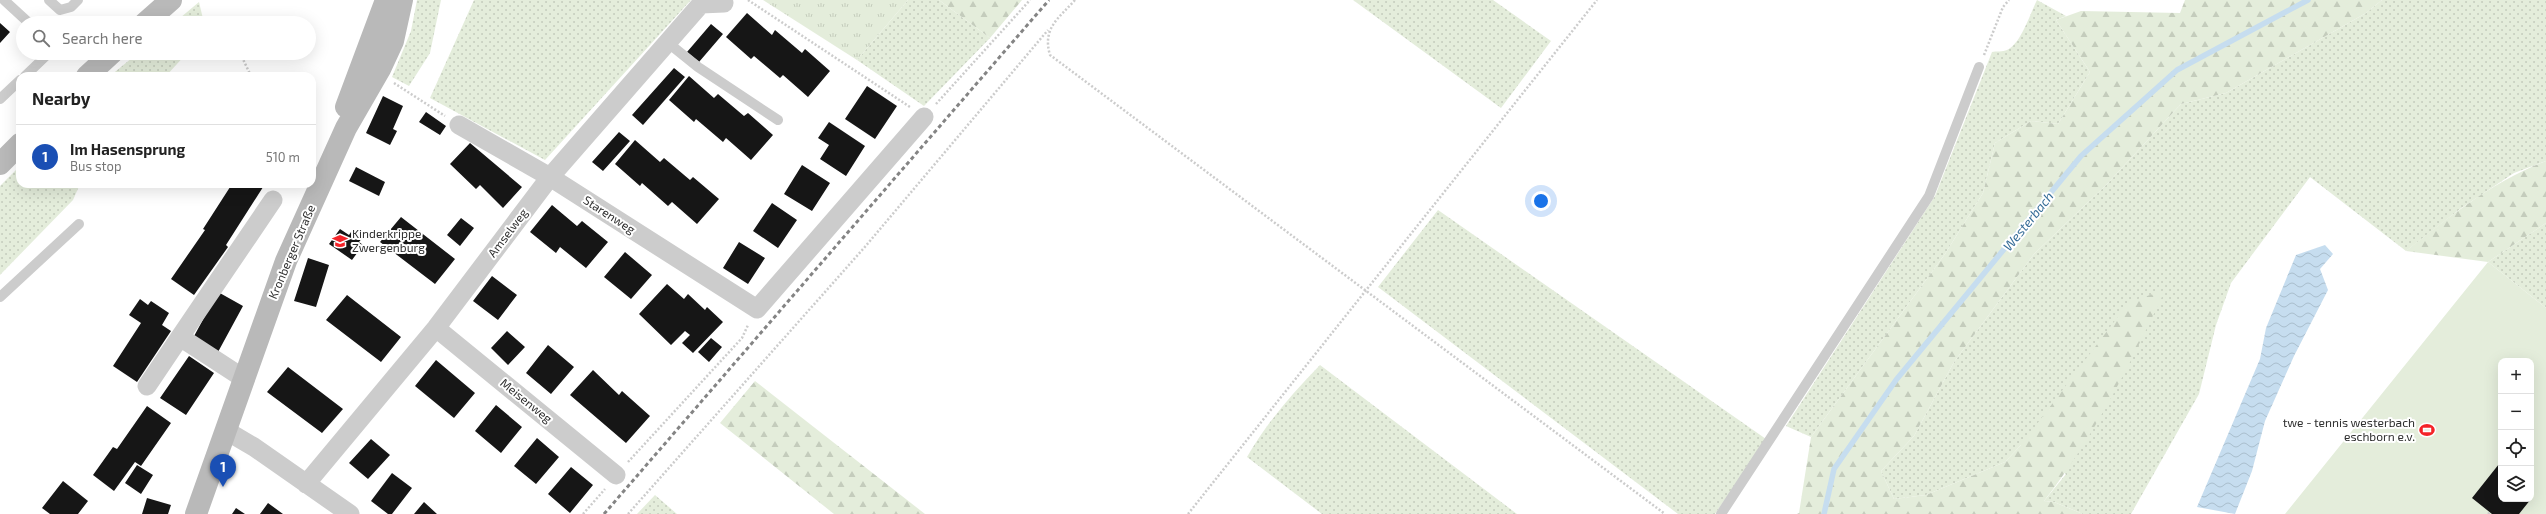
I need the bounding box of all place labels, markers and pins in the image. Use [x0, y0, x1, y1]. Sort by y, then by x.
place label: Kinderkrippe Zwergenburg [352, 226, 425, 254]
school or university icon: Kinderkrippe Zwergenburg [331, 232, 349, 250]
place label: twe - tennis westerbach eschborn e.v. [2283, 415, 2415, 443]
sports icon: twe - tennis westerbach eschborn e.v. [2418, 421, 2436, 439]
pin: 1 [210, 454, 236, 487]

